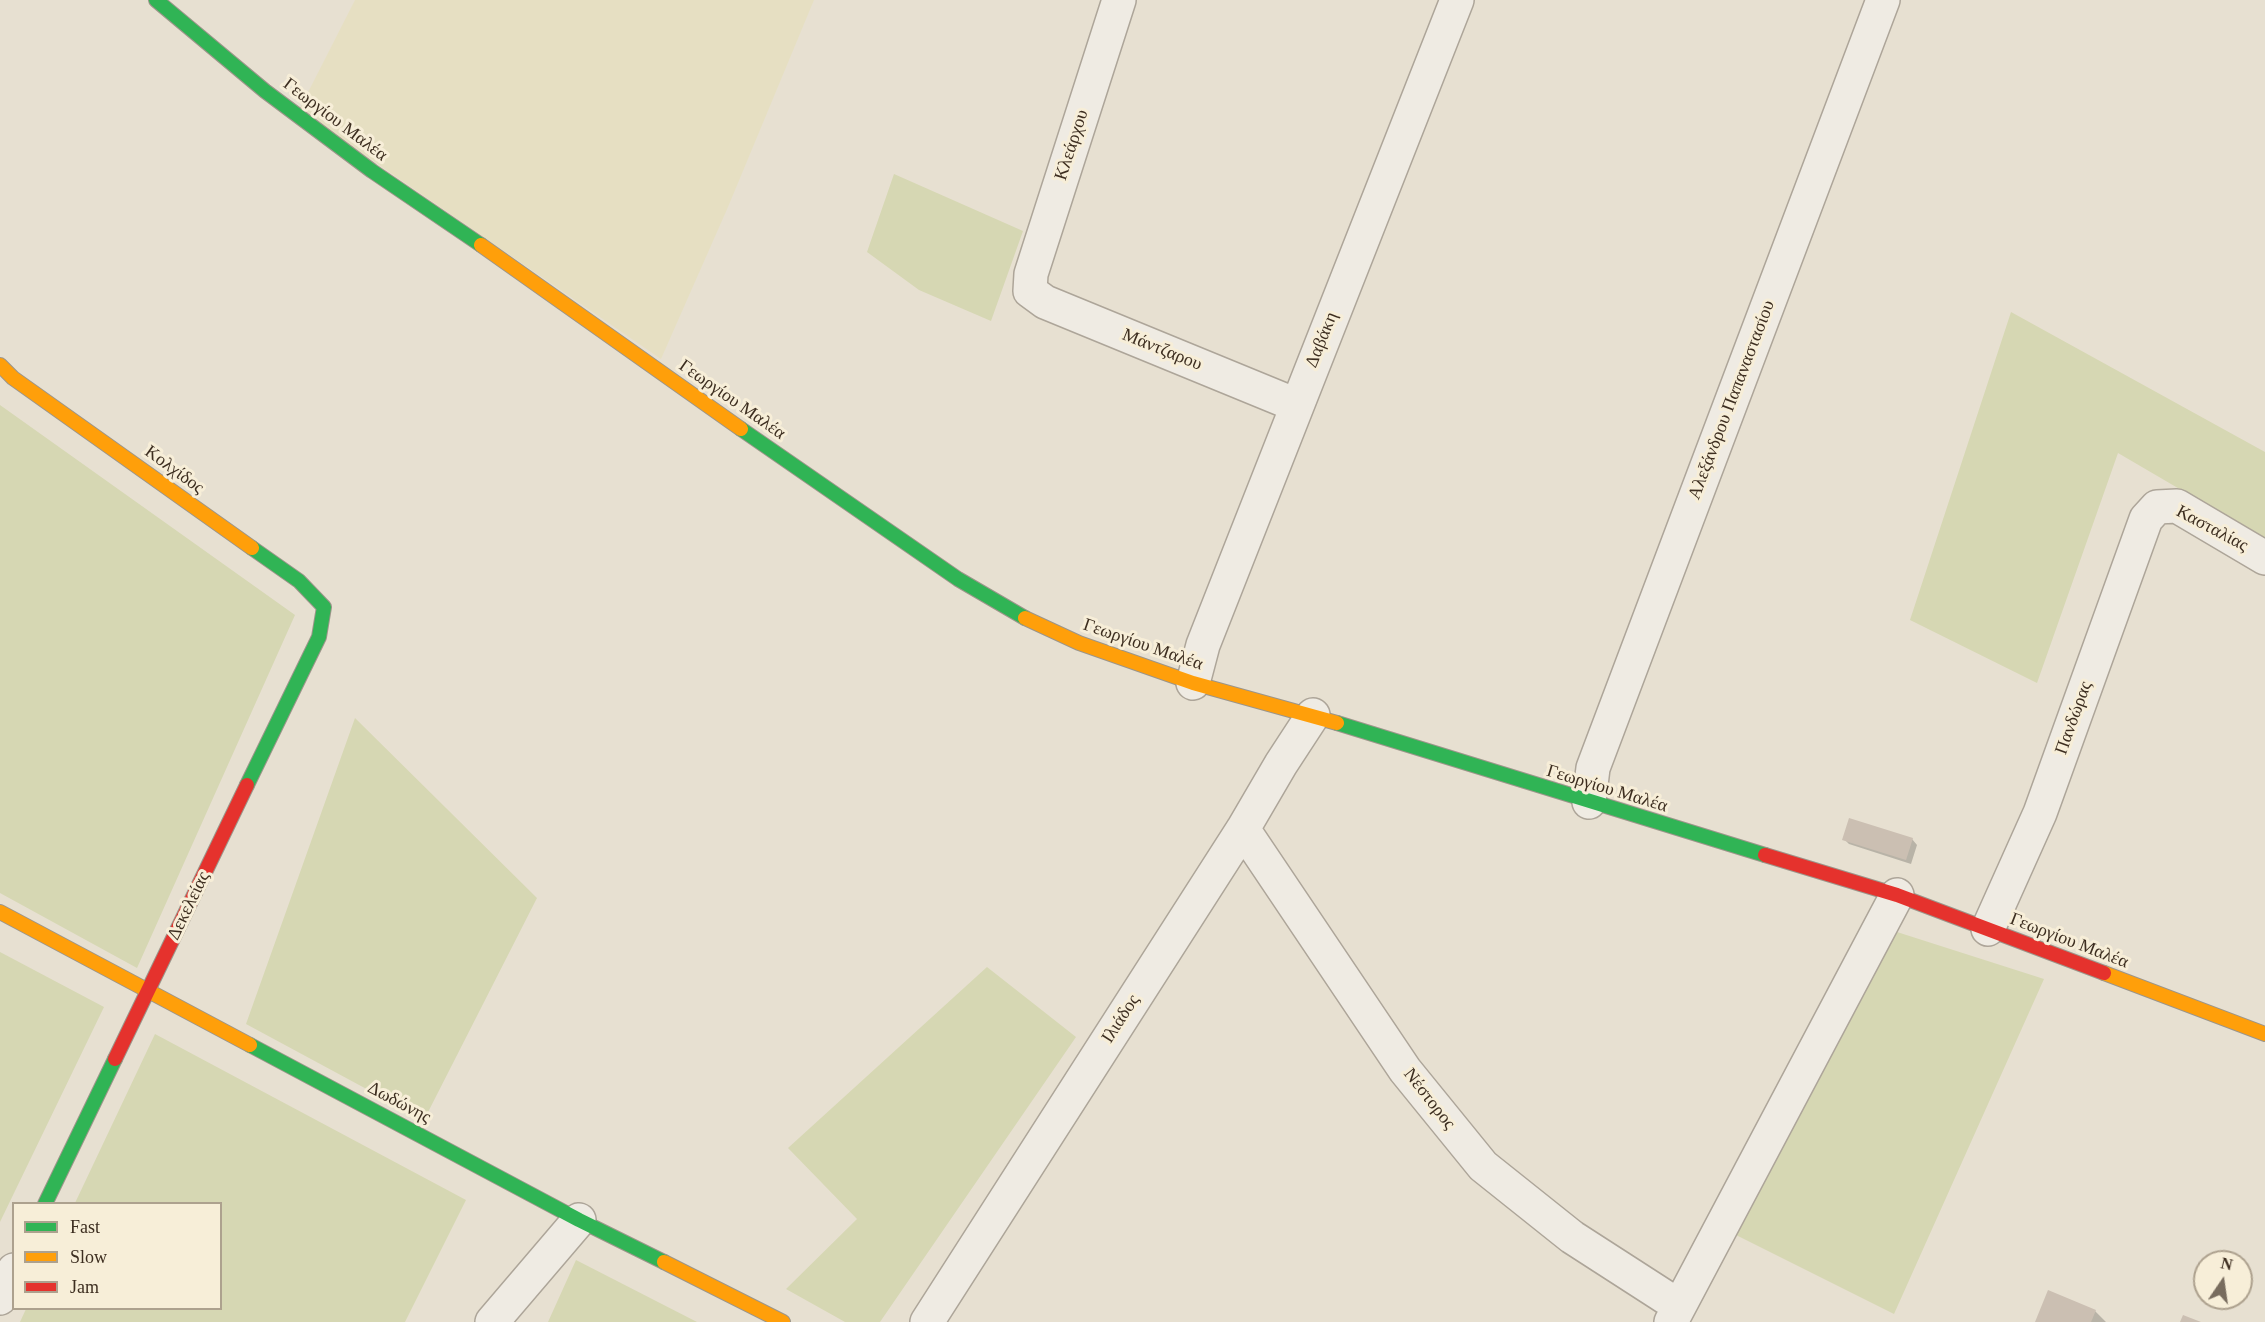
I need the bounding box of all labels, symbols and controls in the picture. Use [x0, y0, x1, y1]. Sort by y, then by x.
street label: Γεωργίου Μαλέα [279, 74, 391, 166]
street label: Κλεάρχου [1050, 107, 1094, 183]
street label: Αλεξάνδρου Παπαναστασίου [1684, 297, 1780, 503]
street label: Δαβάκη [1301, 309, 1343, 371]
street label: Μάντζαρου [1119, 324, 1205, 376]
street label: Γεωργίου Μαλέα [675, 355, 789, 445]
street label: Κολχίδος [140, 441, 208, 499]
street label: Κασταλίας [2172, 501, 2252, 557]
street label: Γεωργίου Μαλέα [1080, 614, 1206, 676]
street label: Πανδώρας [2051, 678, 2097, 758]
street label: Γεωργίου Μαλέα [1544, 760, 1670, 818]
street label: Δεκελείας [163, 868, 215, 944]
street label: Γεωργίου Μαλέα [2007, 908, 2131, 974]
street label: Ιλιάδος [1097, 991, 1145, 1047]
street label: Νέστορος [1398, 1064, 1460, 1134]
street label: Δωδώνης [364, 1077, 434, 1129]
legend [12, 1202, 222, 1310]
text: Fast [70, 1217, 100, 1237]
text: Slow [70, 1247, 107, 1267]
north arrow [2193, 1250, 2253, 1310]
text: N [2219, 1254, 2234, 1274]
text: Jam [70, 1277, 99, 1297]

